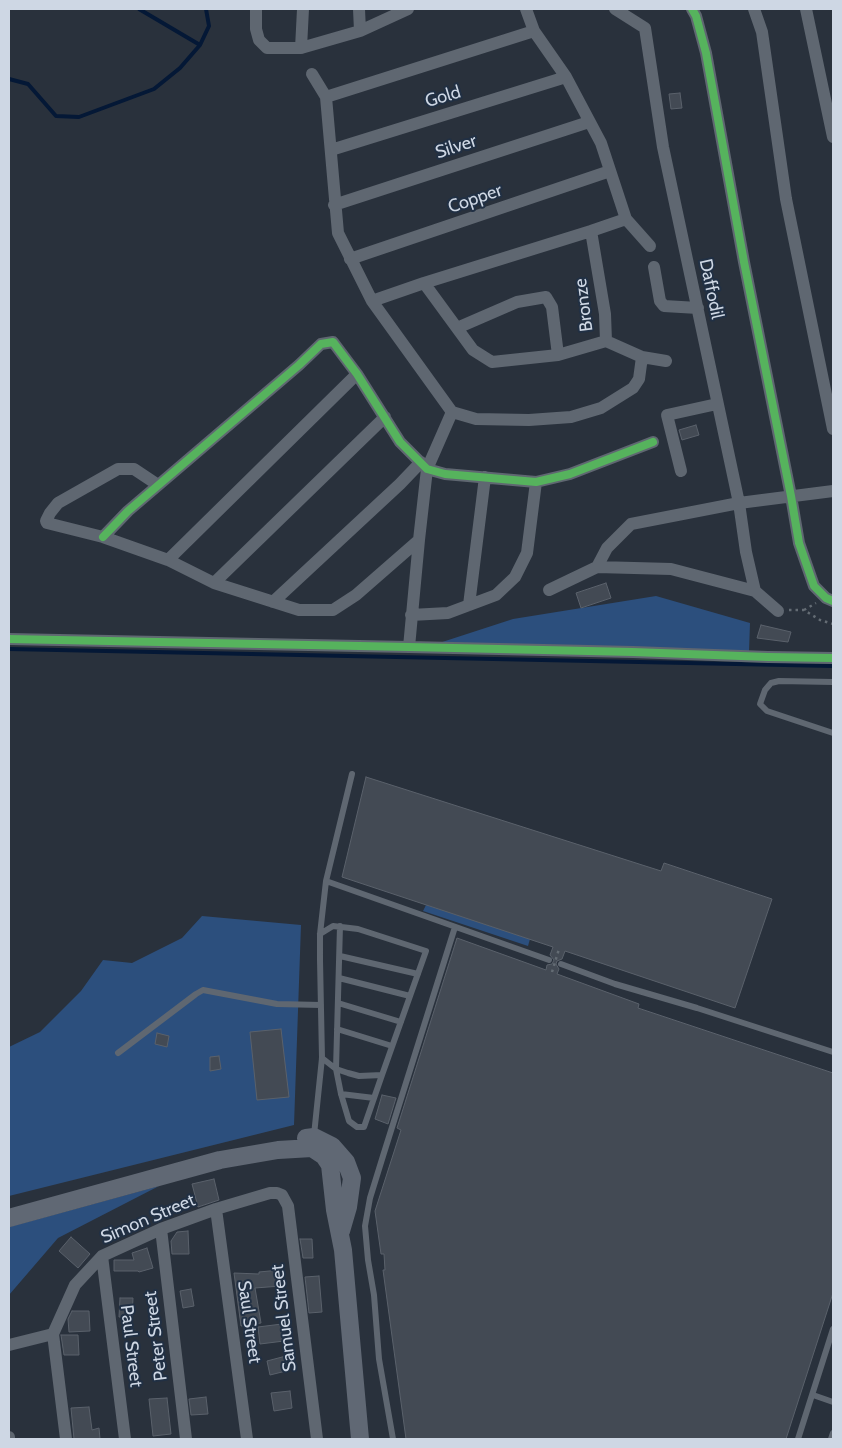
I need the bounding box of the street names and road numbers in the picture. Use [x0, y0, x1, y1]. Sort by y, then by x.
street label: Gold [423, 81, 463, 113]
street label: Silver [433, 130, 479, 164]
street label: Copper [445, 180, 505, 218]
street label: Daffodil [694, 257, 728, 321]
street label: Bronze [570, 277, 598, 333]
street label: Simon Street [98, 1189, 198, 1249]
street label: Samuel Street [267, 1263, 301, 1373]
street label: Saul Street [233, 1279, 265, 1365]
street label: Peter Street [140, 1290, 172, 1382]
street label: Paul Street [115, 1304, 147, 1388]

